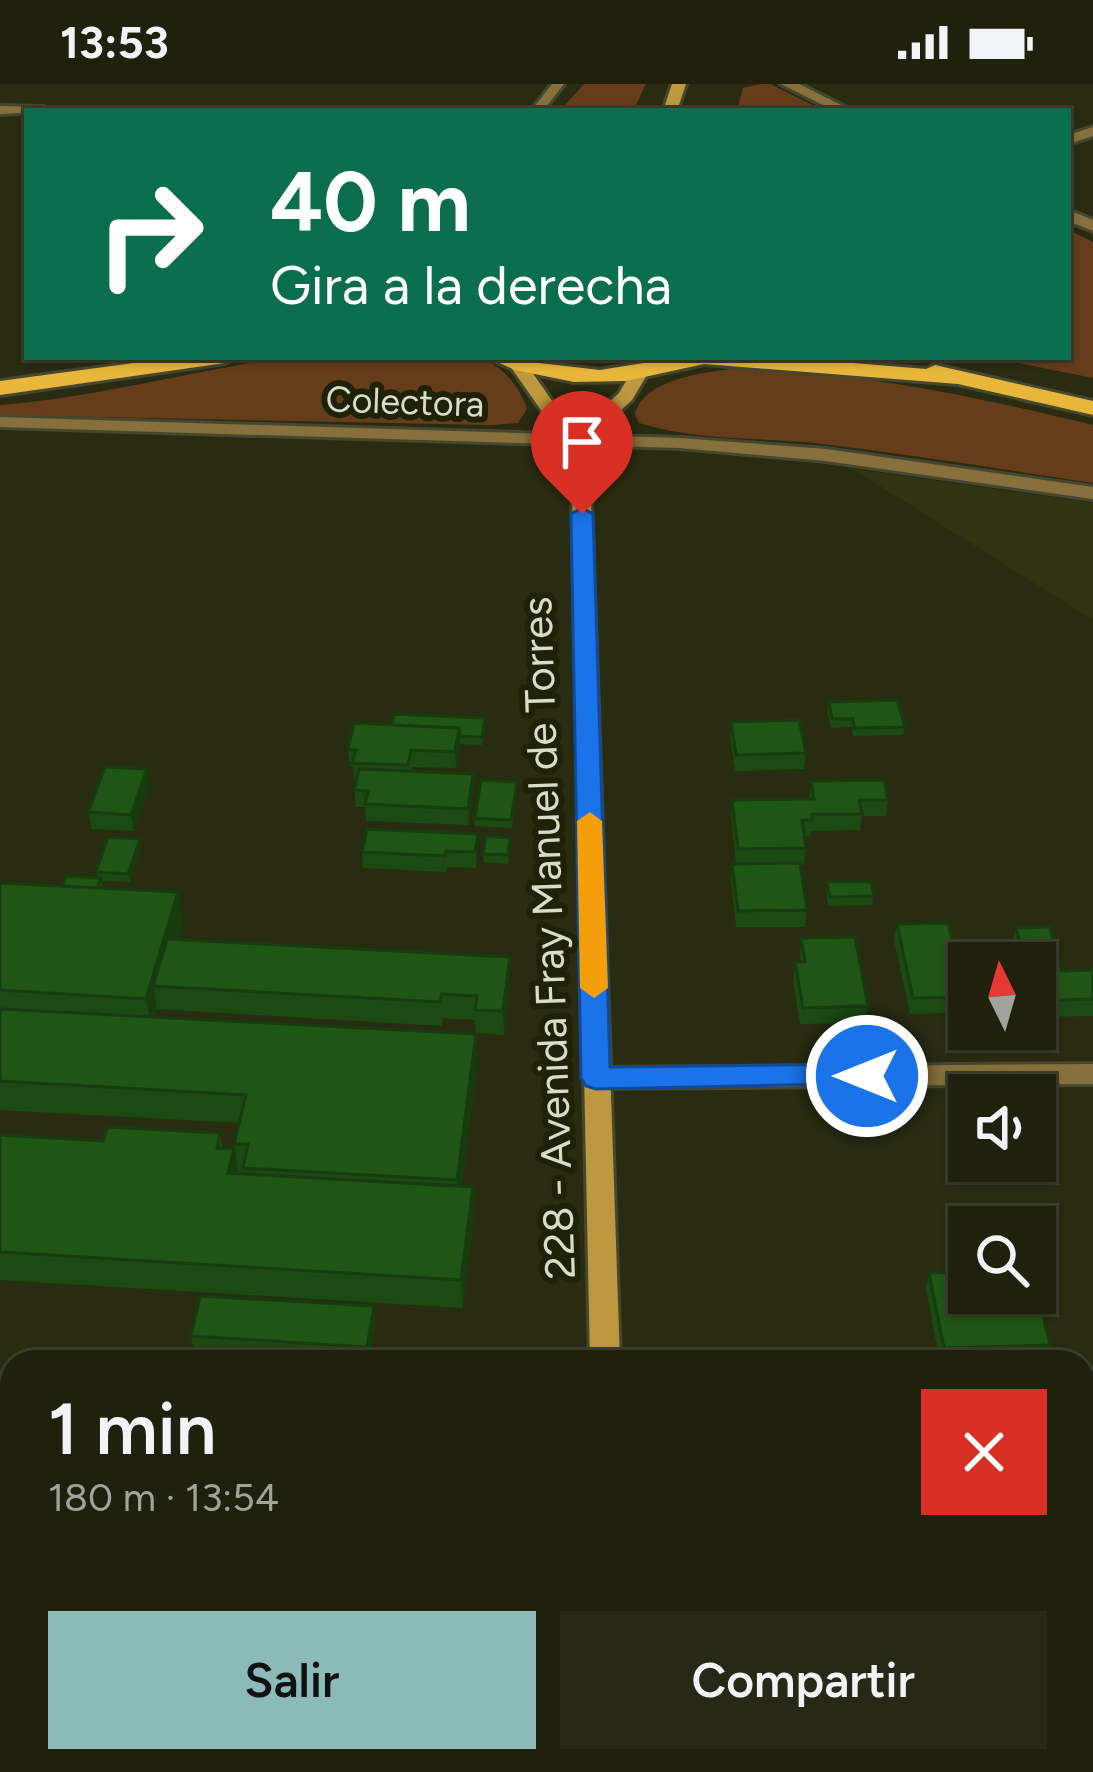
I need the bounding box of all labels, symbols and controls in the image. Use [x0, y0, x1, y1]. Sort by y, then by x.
text: 13:53 [60, 15, 169, 69]
text: 40 m [270, 151, 471, 252]
icon: right [72, 156, 228, 312]
text: Gira a la derecha [270, 253, 672, 318]
street label: Colectora [325, 377, 485, 426]
pin [531, 391, 633, 514]
icon: arrive [549, 409, 615, 475]
street label: 228 - Avenida Fray Manuel de Torres [511, 596, 586, 1280]
north arrow [948, 942, 1056, 1050]
map controls [948, 942, 1056, 1314]
position arrow [804, 1013, 930, 1139]
button: sound [948, 1074, 1056, 1182]
button: search [948, 1206, 1056, 1314]
text: 1 min [48, 1386, 216, 1472]
button: close [921, 1389, 1047, 1515]
text: 180 m · 13:54 [48, 1474, 279, 1521]
button: Salir [48, 1611, 536, 1749]
button: Compartir [560, 1611, 1047, 1749]

